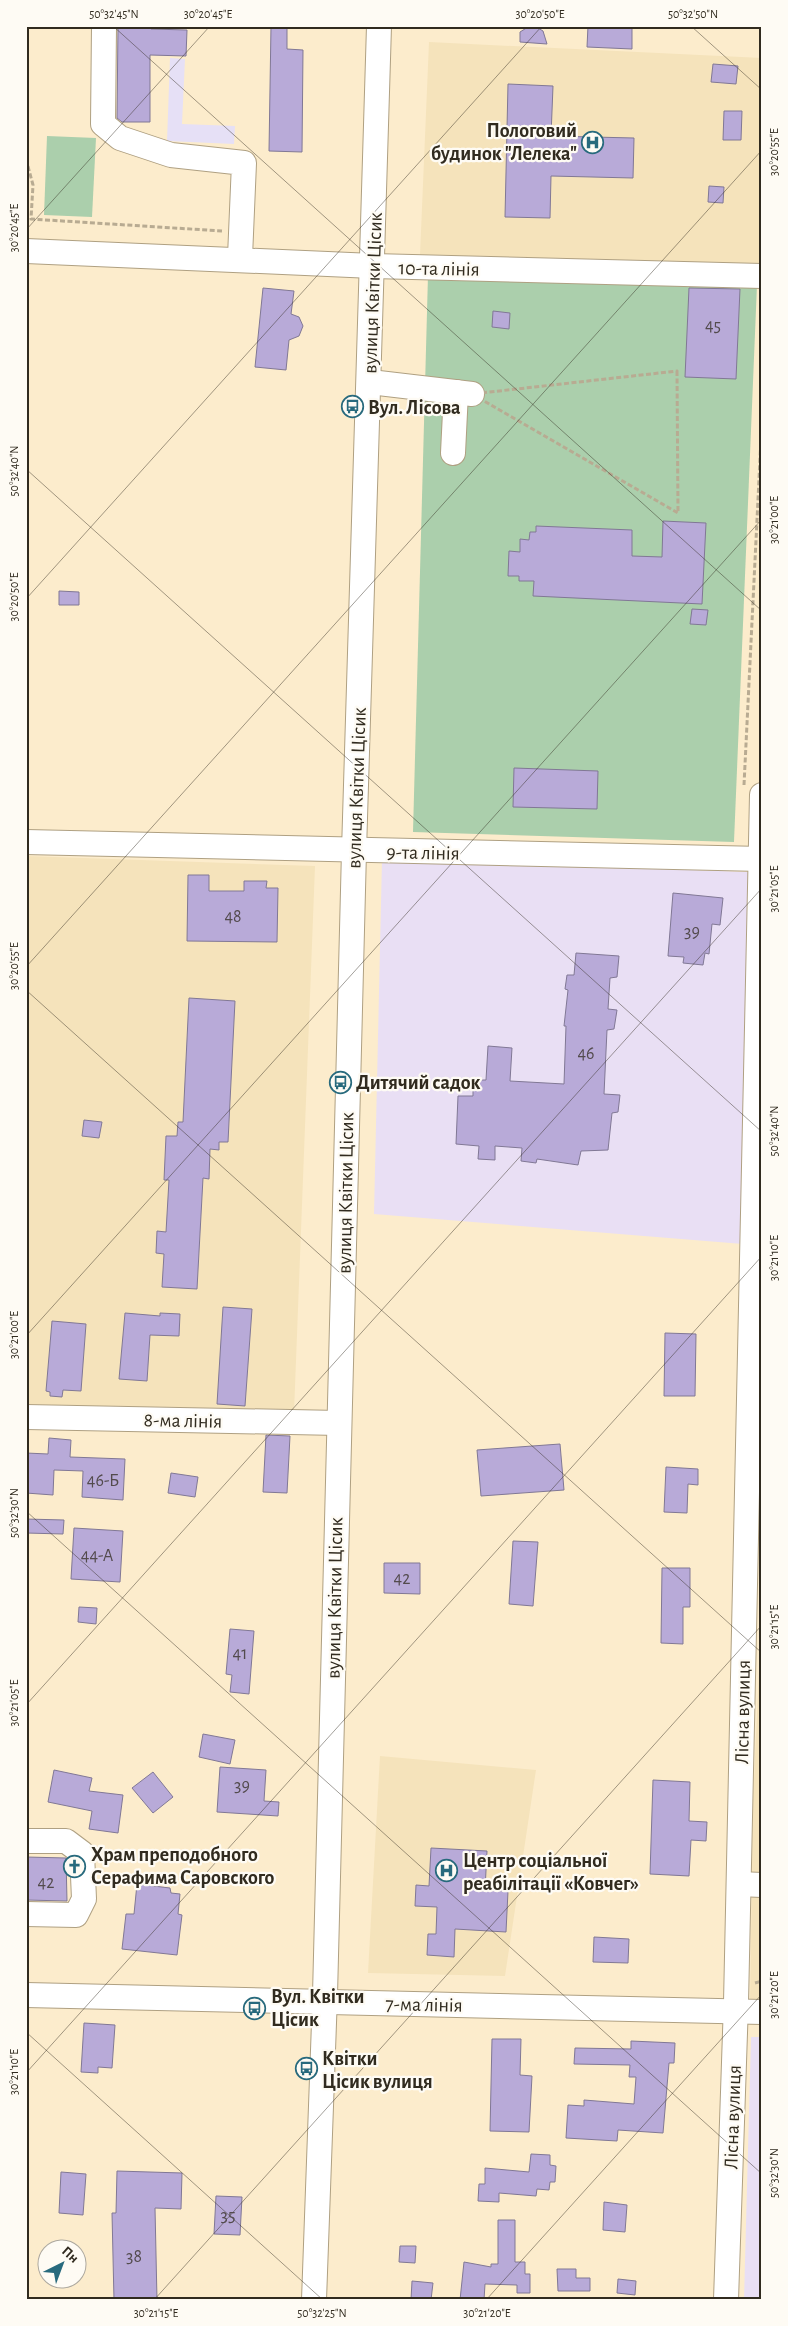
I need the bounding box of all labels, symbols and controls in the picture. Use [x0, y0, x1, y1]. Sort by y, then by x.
text: 50°32'45"N [89, 8, 139, 20]
text: 30°20'45"E [184, 8, 232, 20]
text: 30°20'50"E [515, 8, 565, 20]
text: 50°32'50"N [668, 8, 718, 20]
place label: Пологовий будинок "Лелека" [431, 121, 577, 164]
text: 30°20'55"E [768, 128, 780, 176]
hospital icon: Пологовий будинок "Лелека" [581, 130, 605, 154]
text: 30°20'45"E [8, 204, 20, 252]
street label: вулиця Квітки Цісик [360, 212, 386, 374]
street label: 10-та лінія [398, 258, 480, 280]
house number: 45 [705, 317, 721, 335]
bus stop icon: Вул. Лісова [340, 395, 364, 419]
place label: Вул. Лісова [368, 398, 461, 418]
text: 50°32'40"N [8, 446, 20, 496]
text: 30°21'00"E [768, 496, 780, 544]
text: 30°20'50"E [8, 572, 20, 622]
street label: вулиця Квітки Цісик [344, 707, 370, 869]
street label: 9-та лінія [386, 842, 460, 864]
text: 30°21'05"E [768, 865, 780, 912]
house number: 48 [224, 908, 242, 926]
house number: 39 [684, 923, 700, 941]
text: 30°20'55"E [8, 942, 20, 990]
house number: 46 [577, 1045, 595, 1063]
bus stop icon: Дитячий садок [328, 1070, 352, 1094]
place label: Дитячий садок [356, 1073, 481, 1093]
text: 50°32'40"N [768, 1106, 780, 1156]
street label: вулиця Квітки Цісик [335, 1112, 357, 1274]
text: 30°21'10"E [768, 1235, 780, 1281]
text: 30°21'00"E [8, 1311, 20, 1359]
street label: 8-ма лінія [144, 1410, 222, 1432]
house number: 46-Б [87, 1472, 119, 1490]
text: 50°32'30"N [8, 1488, 20, 1538]
street label: вулиця Квітки Цісик [324, 1517, 346, 1679]
house number: 44-А [81, 1547, 114, 1565]
house number: 42 [394, 1570, 410, 1588]
text: 30°21'15"E [768, 1604, 780, 1649]
house number: 41 [233, 1645, 247, 1663]
street label: Лісна вулиця [732, 1660, 754, 1764]
text: 30°21'05"E [8, 1679, 20, 1726]
house number: 39 [234, 1777, 250, 1795]
place label: Храм преподобного Серафима Саровского [91, 1845, 275, 1888]
place label: Центр соціальної реабілітації «Ковчег» [463, 1851, 639, 1894]
church icon: Храм преподобного Серафима Саровского [63, 1854, 87, 1878]
hospital icon: Центр соціальної реабілітації «Ковчег» [435, 1859, 459, 1883]
house number: 42 [38, 1874, 54, 1892]
text: 30°21'20"E [768, 1971, 780, 2019]
place label: Вул. Квітки Цісик [271, 1987, 365, 2030]
street label: 7-ма лінія [385, 1994, 463, 2016]
bus stop icon: Вул. Квітки Цісик [243, 1996, 267, 2020]
text: 30°21'10"E [8, 2049, 20, 2095]
place label: Квітки Цісик вулиця [322, 2049, 433, 2092]
bus stop icon: Квітки Цісик вулиця [294, 2057, 318, 2081]
street label: Лісна вулиця [721, 2065, 745, 2170]
text: 50°32'30"N [768, 2148, 780, 2198]
house number: 35 [221, 2207, 235, 2225]
north arrow [38, 2238, 88, 2288]
text: Пн [59, 2244, 81, 2266]
house number: 38 [126, 2248, 142, 2266]
text: 30°21'15"E [134, 2307, 179, 2319]
text: 50°32'25"N [297, 2307, 347, 2319]
text: 30°21'20"E [463, 2307, 511, 2319]

